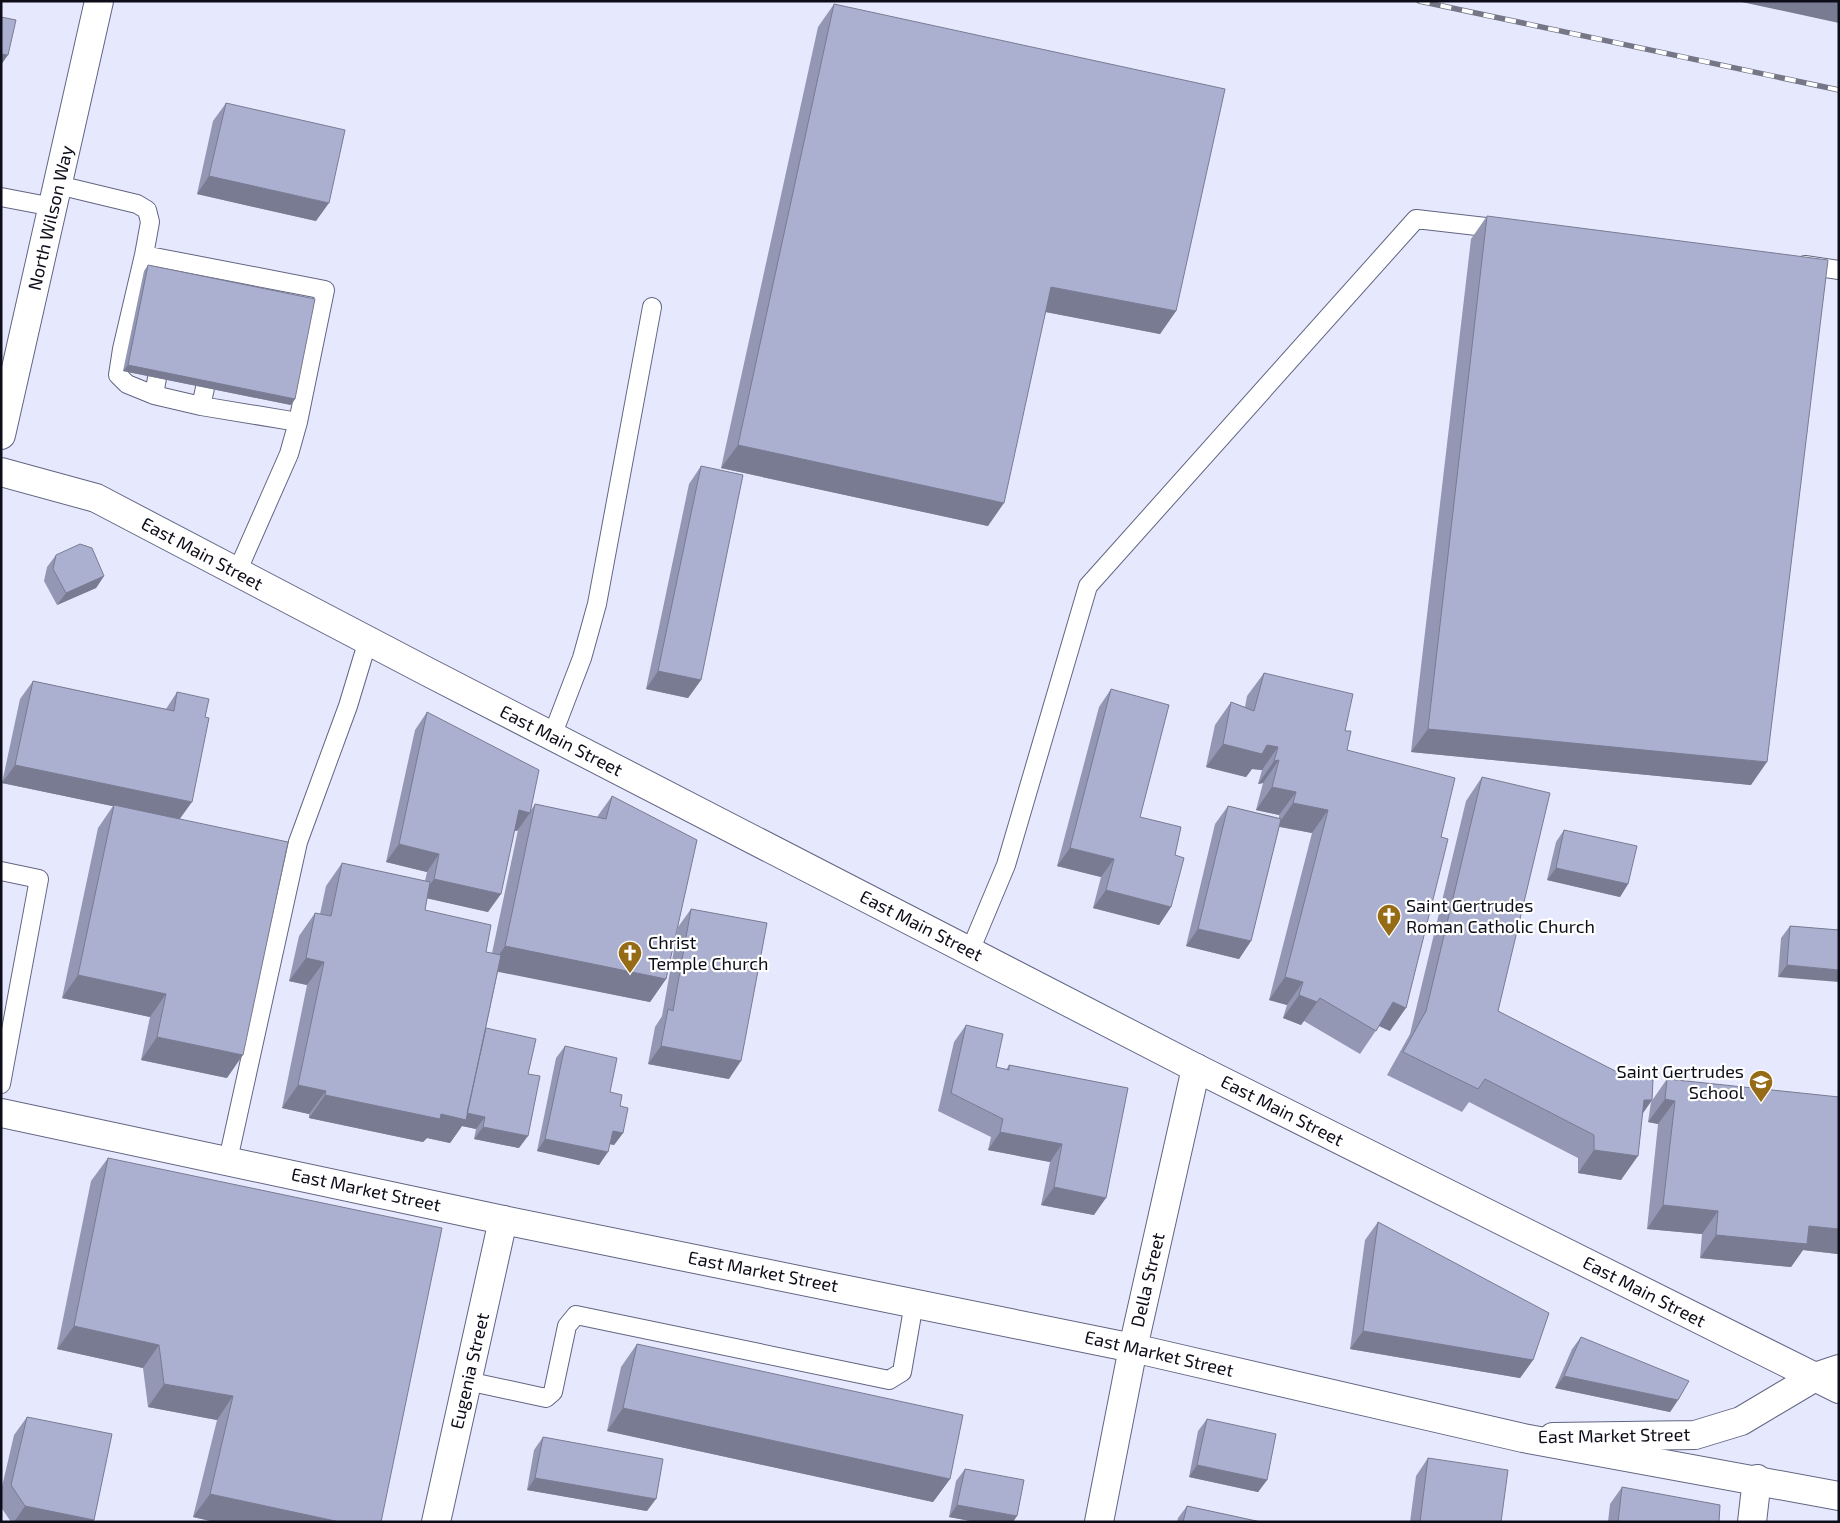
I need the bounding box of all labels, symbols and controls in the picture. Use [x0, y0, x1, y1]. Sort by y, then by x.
street label: North Wilson Way [23, 143, 77, 292]
street label: East Main Street [138, 512, 267, 594]
street label: East Main Street [496, 700, 627, 781]
street label: East Main Street [856, 885, 987, 966]
place label: Saint Gertrudes Roman Catholic Church [1406, 894, 1595, 937]
church icon: Saint Gertrudes Roman Catholic Church [1376, 903, 1402, 937]
place label: Christ Temple Church [648, 931, 769, 974]
church icon: Christ Temple Church [617, 940, 643, 974]
place label: Saint Gertrudes School [1617, 1060, 1745, 1103]
school or university icon: Saint Gertrudes School [1748, 1069, 1774, 1103]
street label: East Main Street [1217, 1070, 1348, 1151]
street label: East Market Street [289, 1162, 443, 1216]
street label: Della Street [1125, 1230, 1169, 1329]
street label: East Market Street [686, 1246, 840, 1296]
street label: East Main Street [1579, 1251, 1710, 1332]
street label: Eugenia Street [445, 1310, 493, 1431]
street label: East Market Street [1083, 1325, 1236, 1381]
street label: East Market Street [1538, 1423, 1690, 1447]

